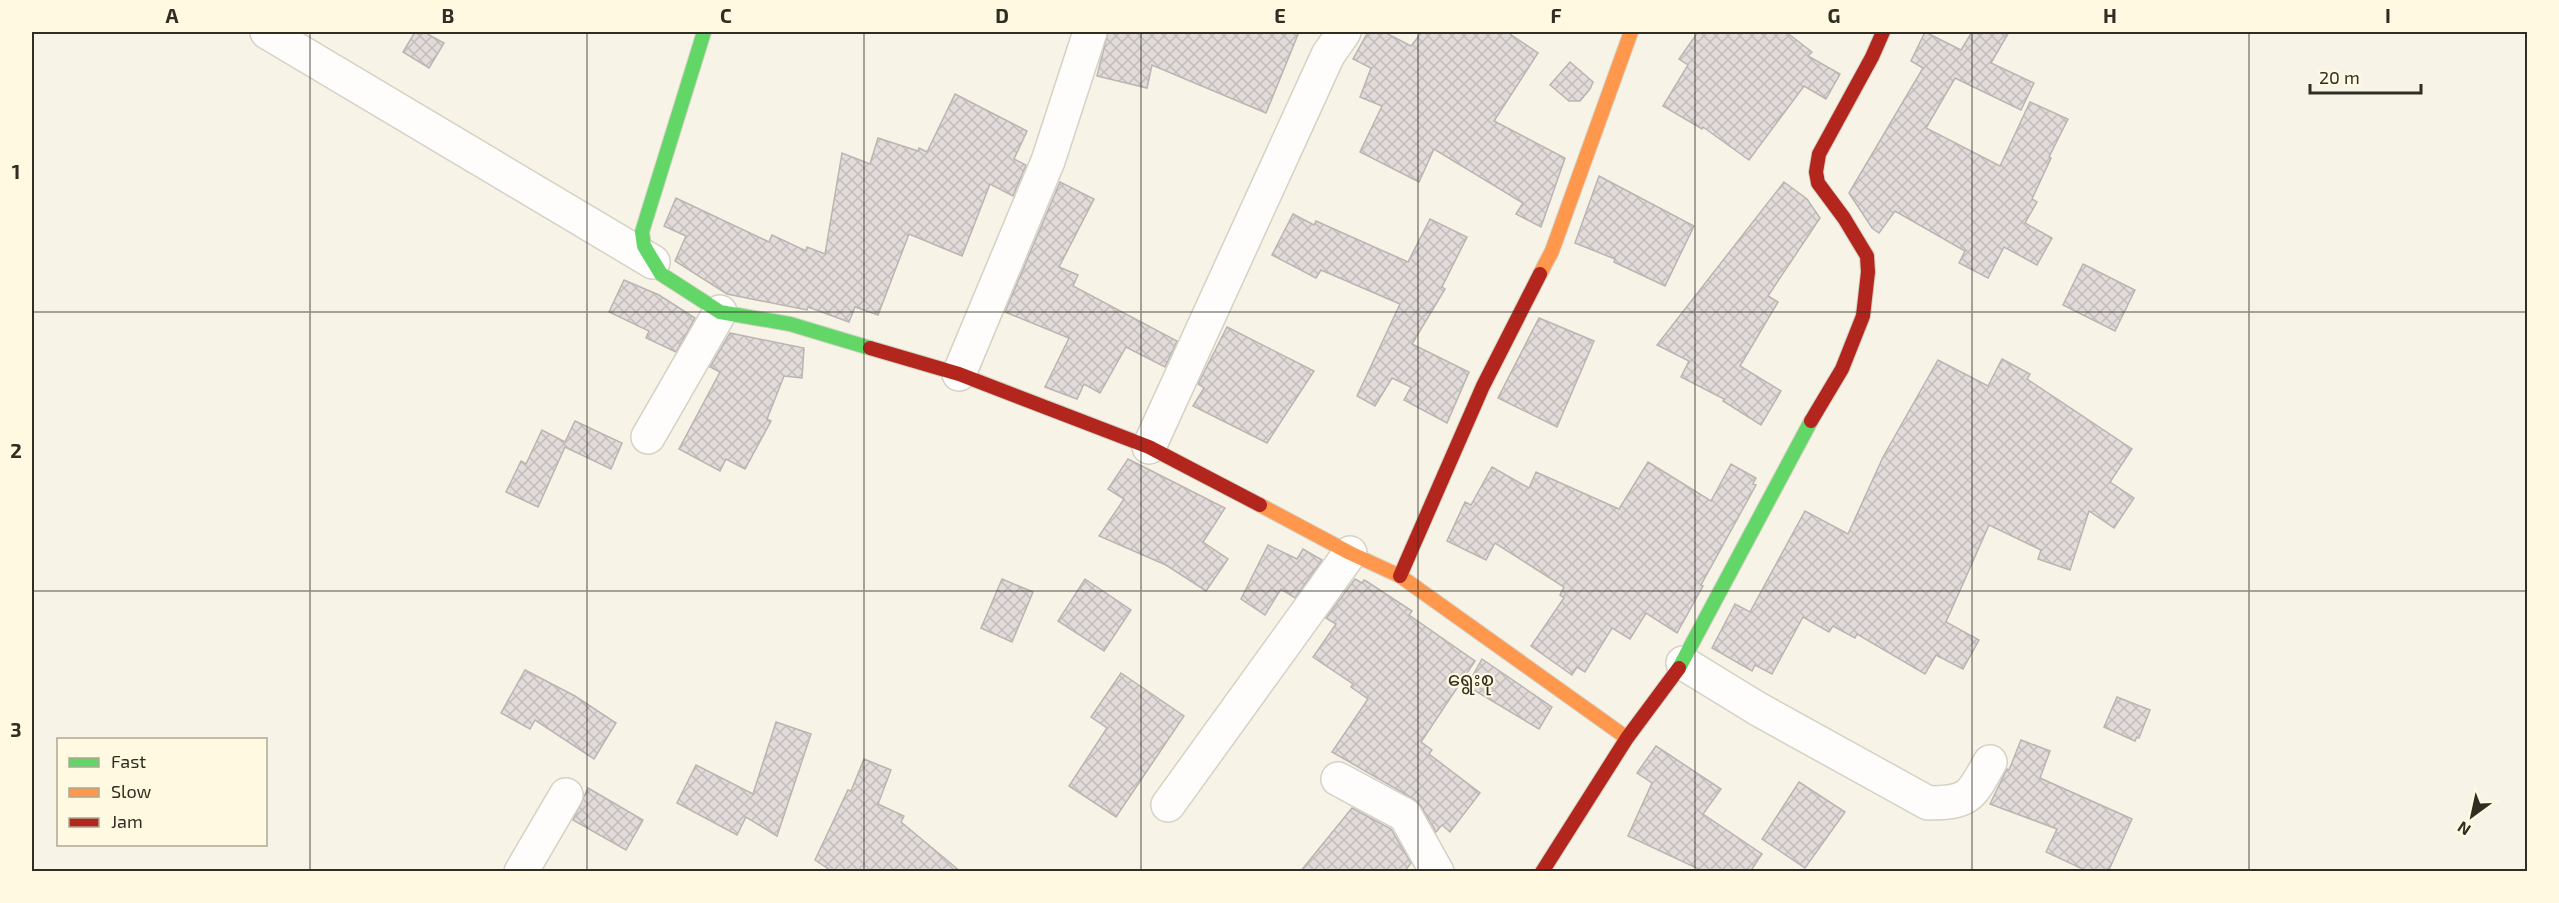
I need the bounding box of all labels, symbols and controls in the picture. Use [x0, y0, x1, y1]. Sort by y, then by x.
text: A [165, 3, 179, 27]
text: B [442, 3, 454, 27]
text: C [720, 3, 732, 27]
text: D [995, 3, 1009, 27]
text: E [1274, 3, 1286, 27]
text: F [1550, 3, 1562, 27]
text: G [1828, 3, 1840, 27]
text: H [2103, 3, 2117, 27]
text: I [2385, 3, 2391, 27]
scale bar [2310, 57, 2421, 95]
text: 20 m [2319, 66, 2360, 88]
text: 1 [12, 159, 20, 183]
text: 2 [10, 438, 22, 462]
district label: ရွေးစု [1448, 666, 1494, 696]
text: 3 [10, 717, 22, 741]
legend [57, 738, 267, 846]
text: Fast [111, 750, 146, 772]
text: Slow [111, 780, 152, 802]
north arrow [2442, 786, 2502, 846]
text: Jam [111, 810, 143, 832]
text: N [2454, 818, 2474, 840]

